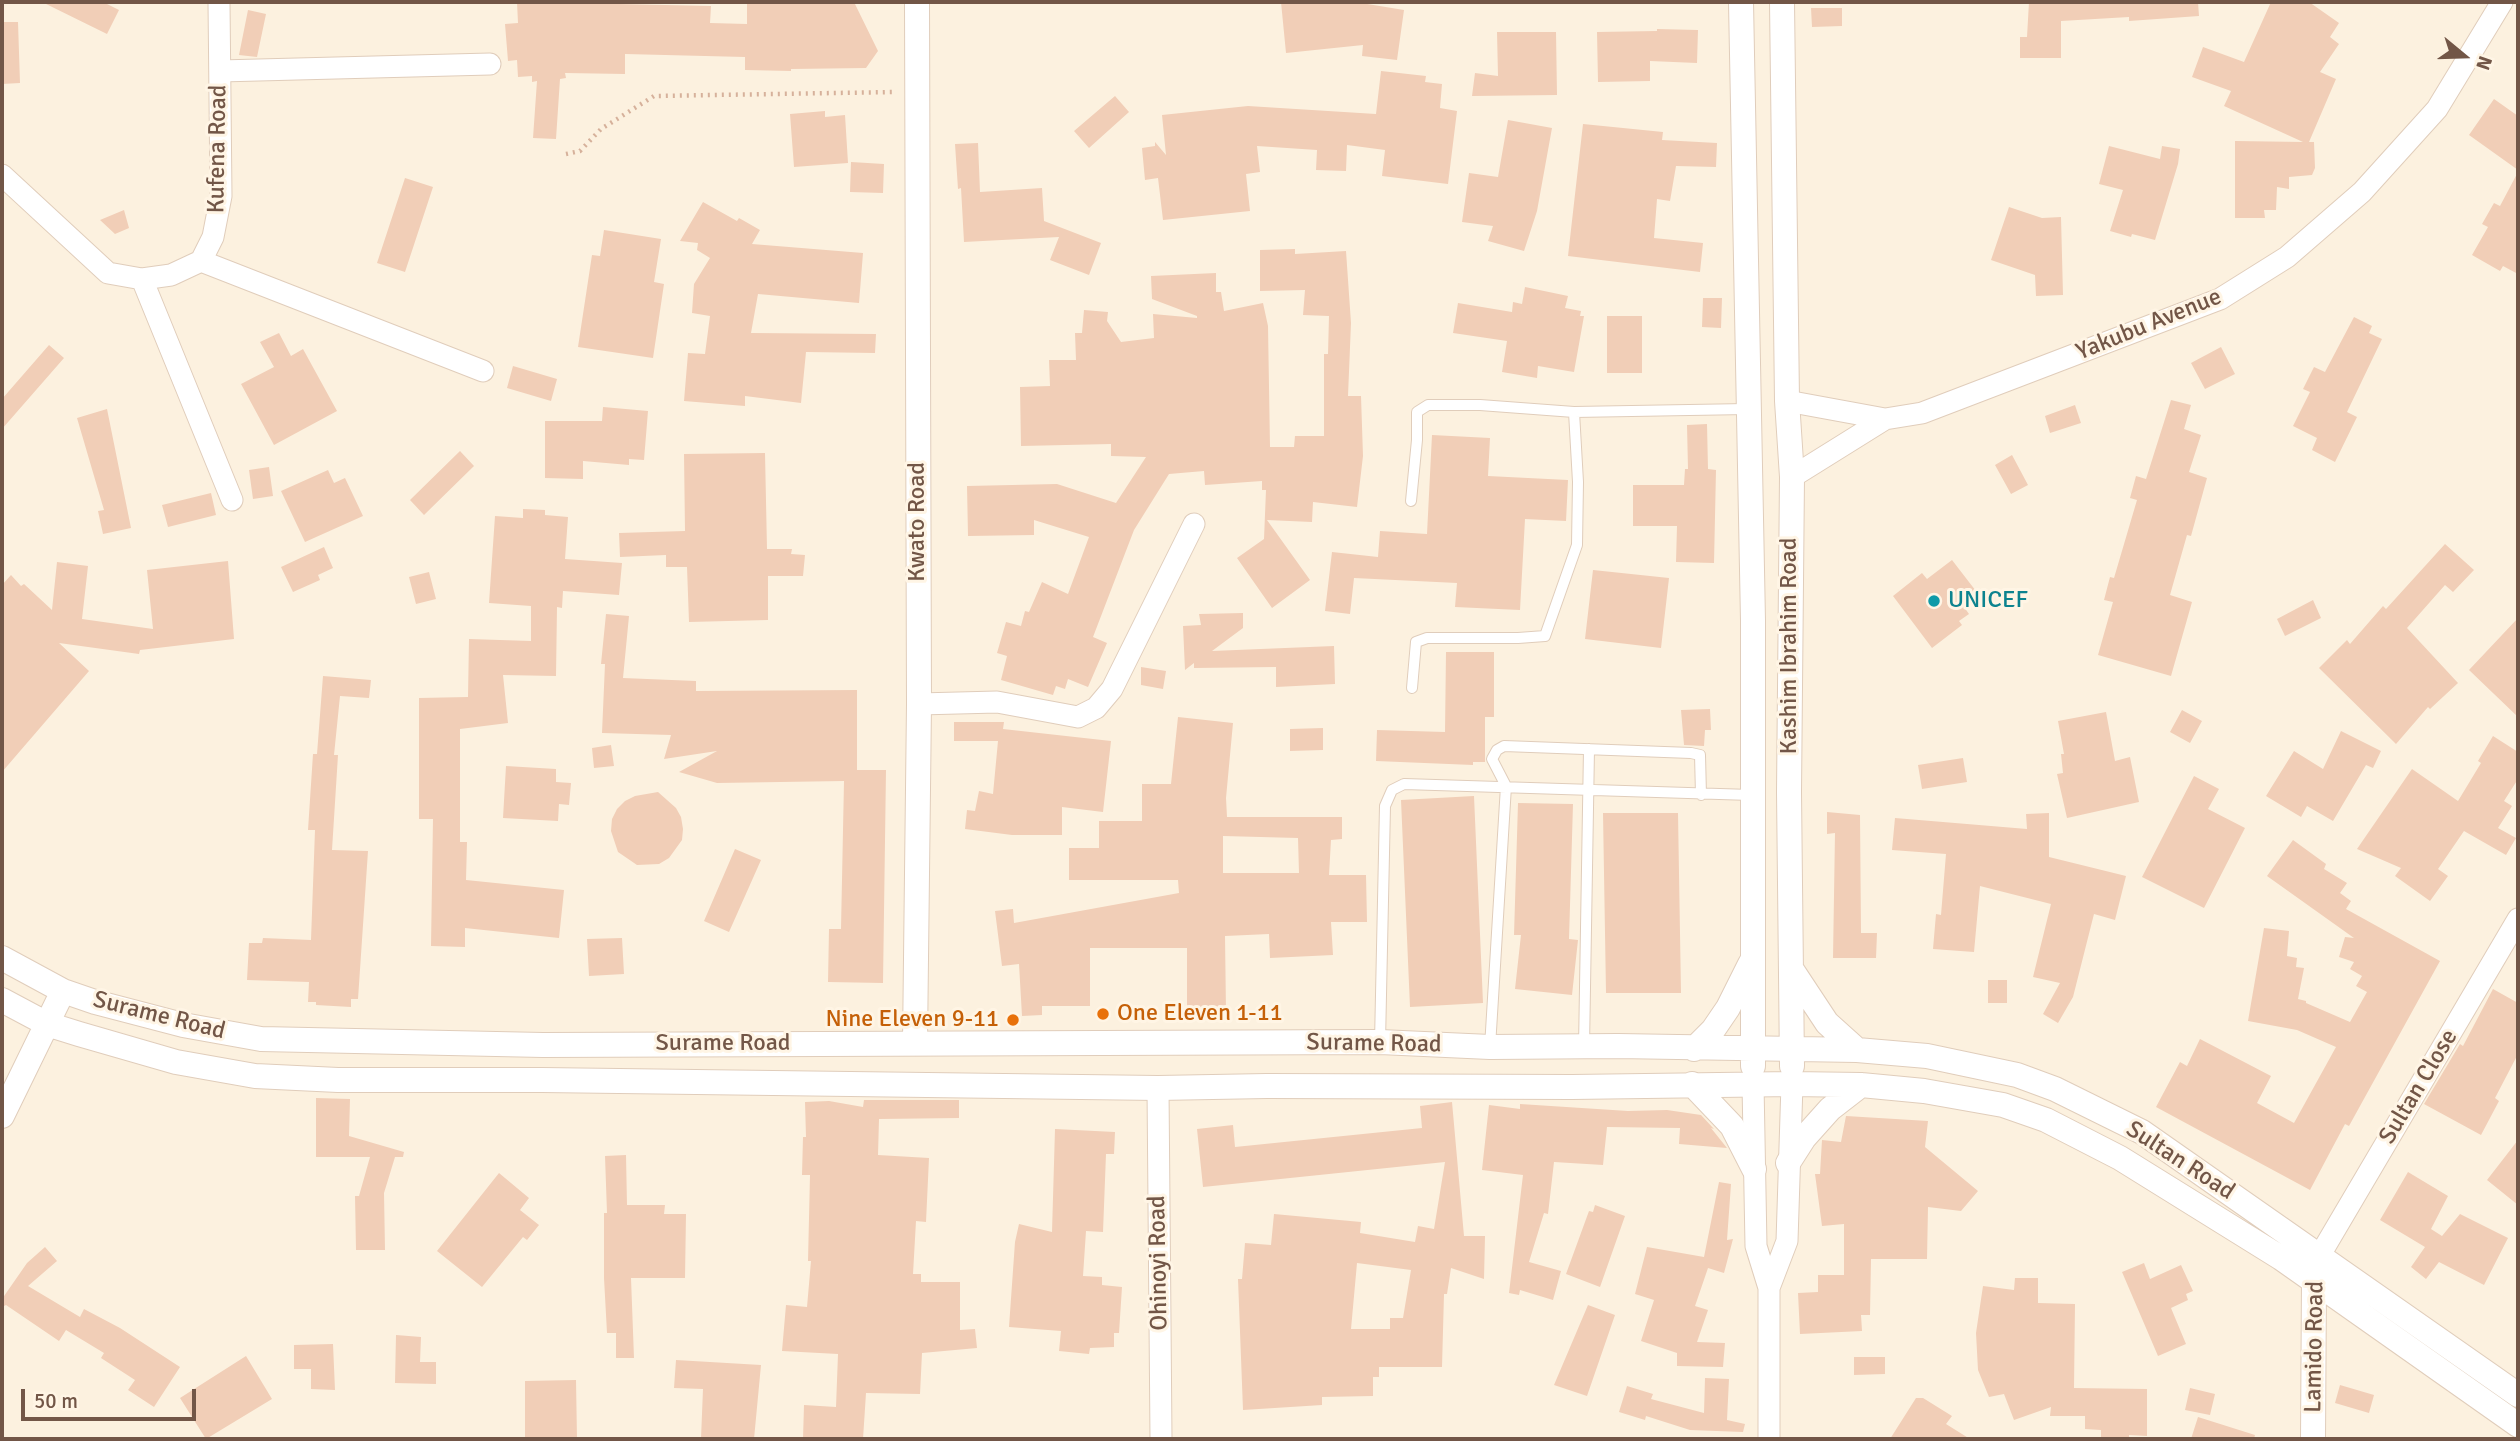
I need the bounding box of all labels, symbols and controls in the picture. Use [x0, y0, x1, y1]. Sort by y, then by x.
north arrow [2429, 21, 2499, 91]
text: N [2470, 53, 2497, 73]
street label: Kufena Road [202, 84, 234, 214]
street label: Yakubu Avenue [2072, 283, 2226, 367]
street label: Kwato Road [904, 462, 932, 582]
street label: Kashim Ibrahim Road [1776, 538, 1804, 754]
place label: UNICEF [1948, 587, 2028, 615]
marker: UNICEF [1926, 593, 1942, 609]
street label: Surame Road [90, 986, 228, 1046]
place label: One Eleven 1-11 [1117, 1000, 1283, 1028]
place label: Nine Eleven 9-11 [825, 1006, 999, 1034]
marker: One Eleven 1-11 [1095, 1006, 1111, 1022]
marker: Nine Eleven 9-11 [1005, 1012, 1021, 1028]
street label: Sultan Close [2374, 1025, 2464, 1149]
street label: Surame Road [1306, 1028, 1442, 1060]
street label: Surame Road [655, 1030, 791, 1058]
street label: Sultan Road [2120, 1115, 2240, 1207]
street label: Ohinoyi Road [1143, 1195, 1175, 1331]
street label: Lamido Road [2299, 1281, 2331, 1413]
scale bar [24, 1374, 200, 1418]
text: 50 m [34, 1388, 78, 1414]

